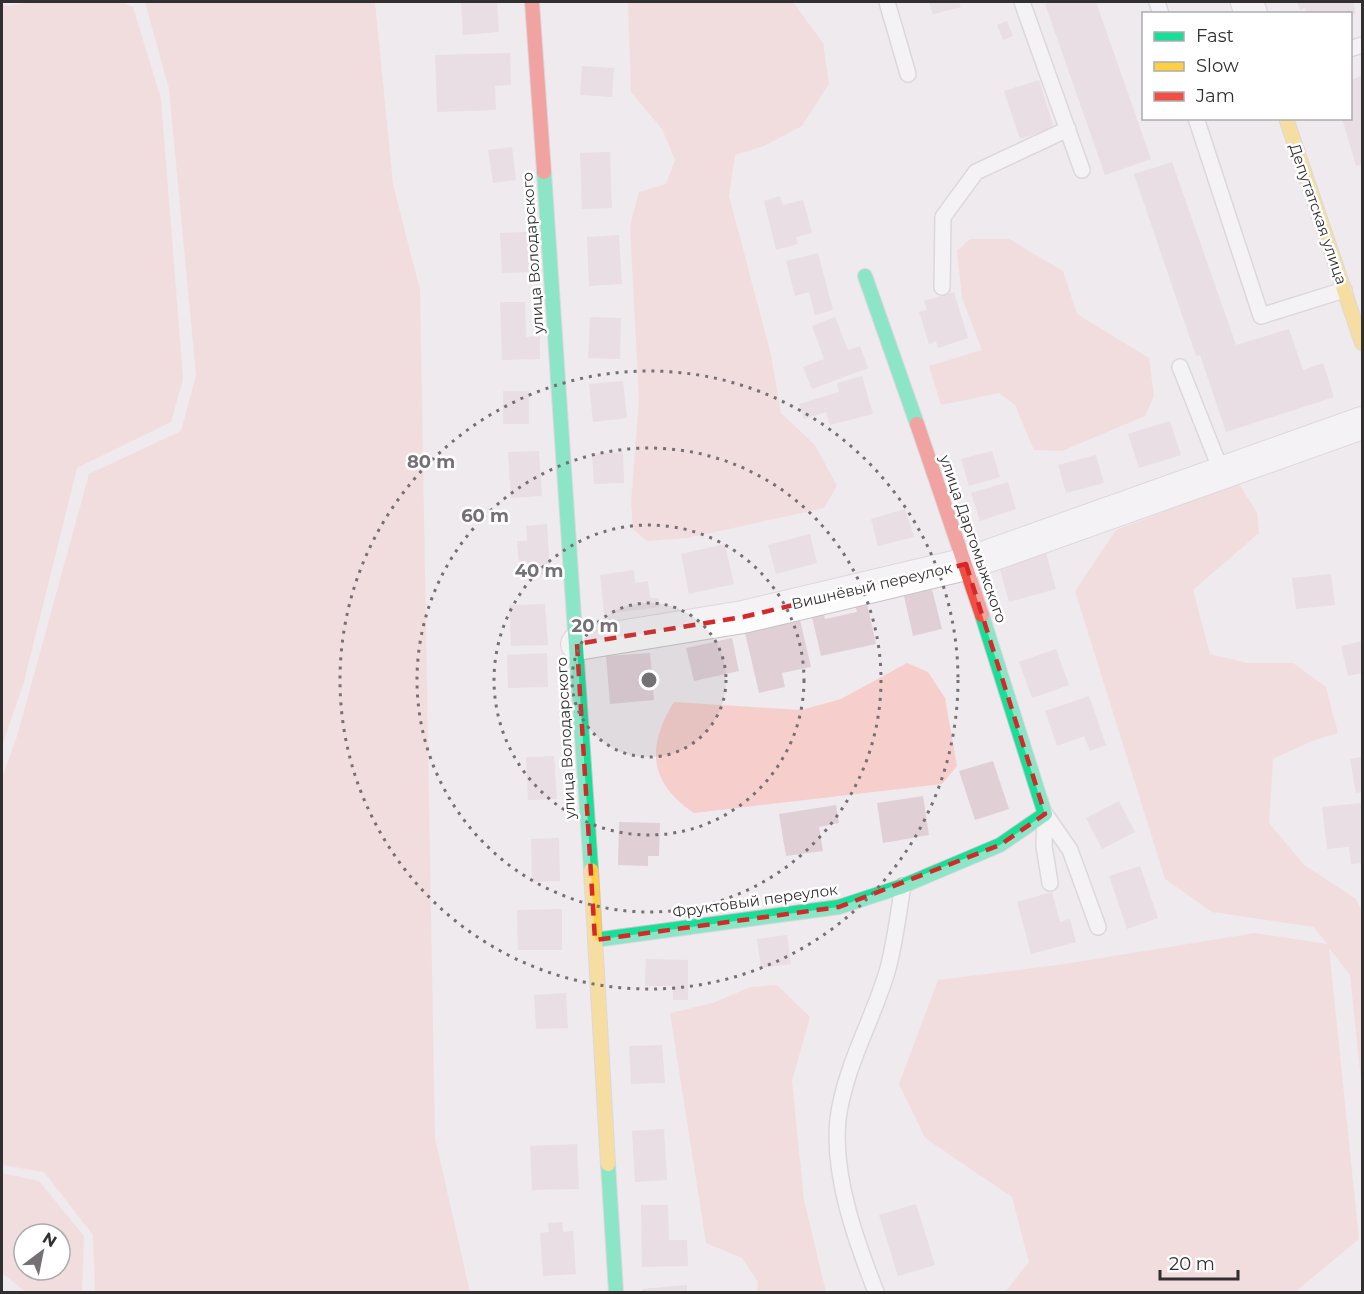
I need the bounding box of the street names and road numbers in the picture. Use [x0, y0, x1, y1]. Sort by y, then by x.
street label: Депутатская улица [1285, 141, 1351, 287]
street label: улица Володарского [517, 172, 548, 336]
street label: улица Даргомыжского [935, 451, 1011, 625]
street label: Вишнёвый переулок [790, 558, 954, 613]
street label: улица Володарского [552, 657, 579, 820]
street label: Фруктовый переулок [671, 879, 839, 922]

